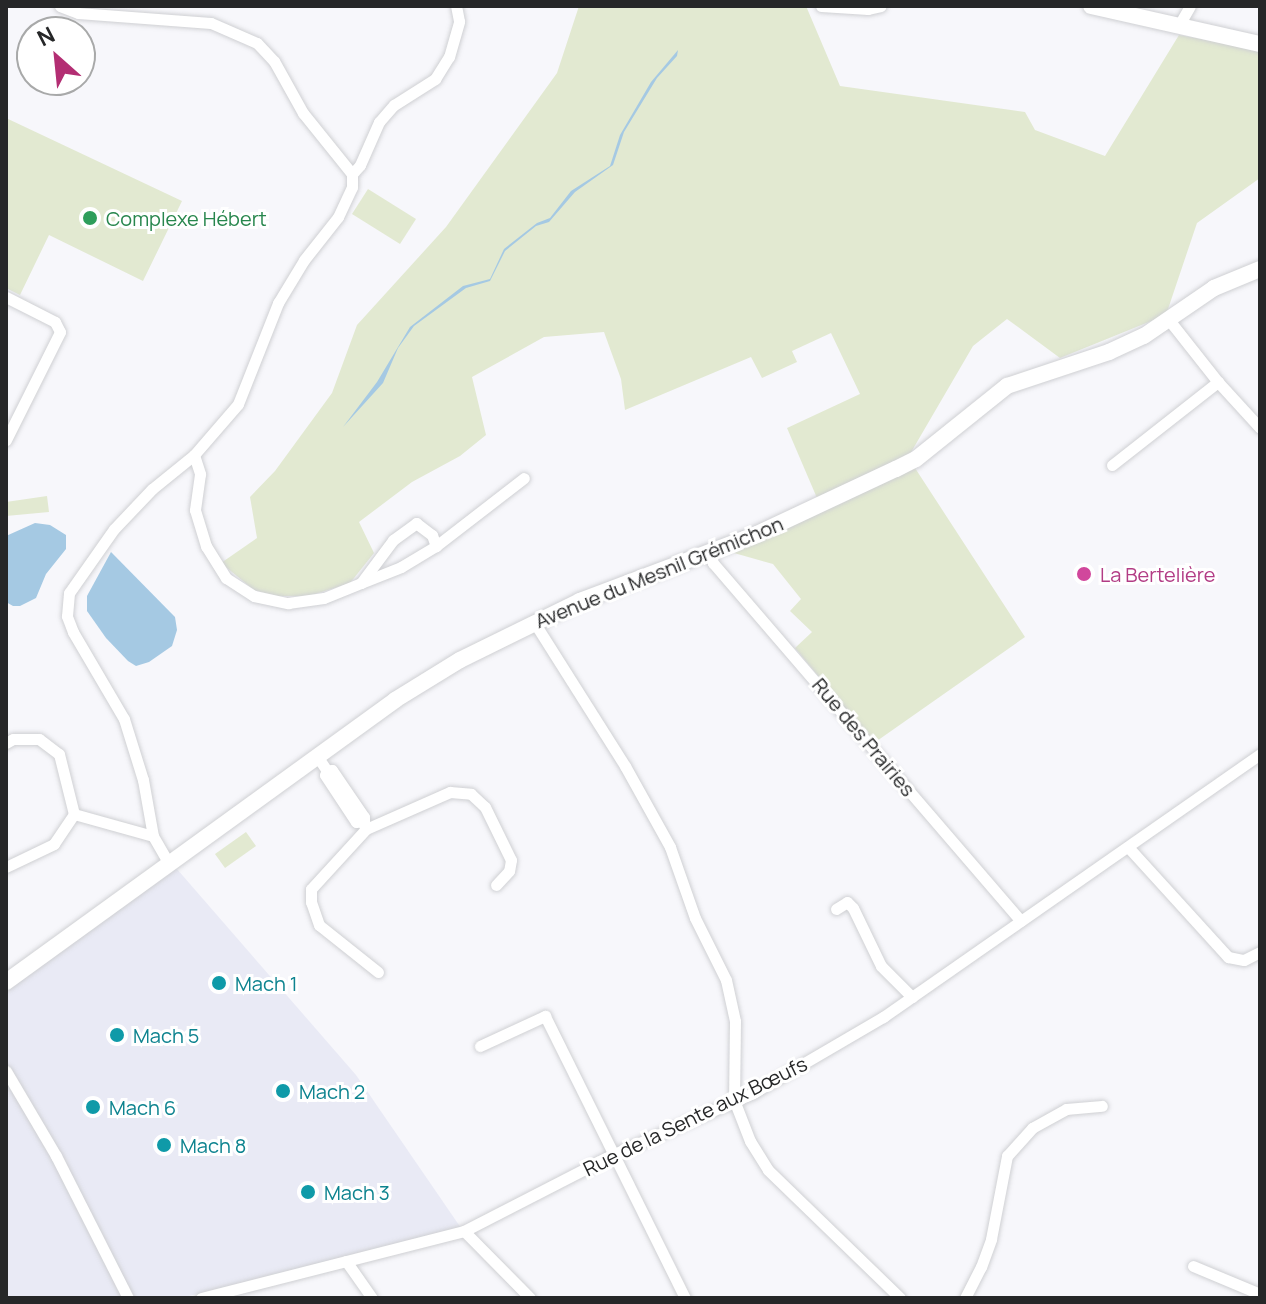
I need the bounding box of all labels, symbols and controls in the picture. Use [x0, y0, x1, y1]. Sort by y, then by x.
north arrow [16, 16, 96, 96]
text: N [32, 19, 60, 53]
place label: Complexe Hébert [106, 206, 267, 230]
marker: Complexe Hébert [81, 209, 99, 227]
street label: Avenue du Mesnil Grémichon [531, 511, 787, 633]
place label: La Bertelière [1100, 562, 1216, 586]
marker: La Bertelière [1075, 565, 1093, 583]
street label: Rue des Prairies [808, 673, 920, 801]
place label: Mach 1 [235, 971, 298, 995]
marker: Mach 1 [210, 974, 228, 992]
place label: Mach 5 [133, 1023, 199, 1047]
marker: Mach 5 [108, 1026, 126, 1044]
street label: Rue de la Sente aux Bœufs [579, 1051, 811, 1181]
place label: Mach 2 [299, 1079, 365, 1103]
marker: Mach 2 [274, 1082, 292, 1100]
place label: Mach 6 [109, 1095, 176, 1119]
marker: Mach 6 [84, 1098, 102, 1116]
place label: Mach 8 [180, 1133, 246, 1157]
marker: Mach 8 [155, 1136, 173, 1154]
place label: Mach 3 [324, 1180, 390, 1204]
marker: Mach 3 [299, 1183, 317, 1201]

